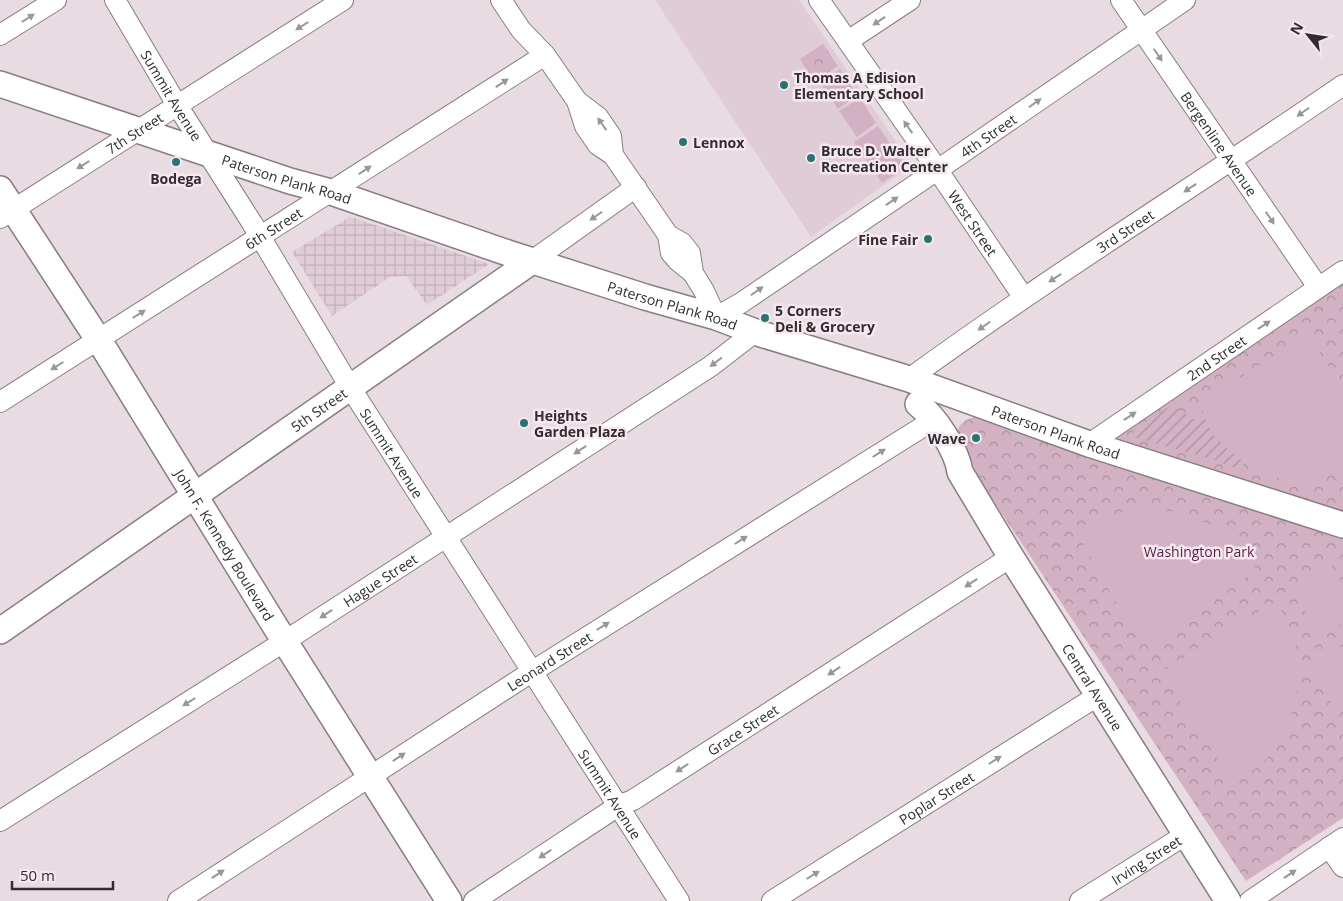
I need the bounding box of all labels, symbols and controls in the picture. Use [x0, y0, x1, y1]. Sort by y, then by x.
north arrow [1283, 10, 1333, 60]
one-way arrow [21, 13, 35, 22]
one-way arrow [873, 16, 886, 26]
text: N [1285, 19, 1307, 38]
one-way arrow [295, 21, 309, 31]
street label: Summit Avenue [137, 46, 207, 145]
one-way arrow [1153, 48, 1163, 61]
place label: Thomas A Edision Elementary School [794, 68, 924, 103]
one-way arrow [495, 78, 508, 87]
marker: Thomas A Edision Elementary School [778, 79, 790, 91]
street label: Bergenline Avenue [1177, 87, 1262, 200]
one-way arrow [1028, 98, 1042, 108]
street label: 7th Street [102, 107, 166, 158]
one-way arrow [1296, 108, 1310, 117]
street label: 4th Street [956, 109, 1020, 161]
one-way arrow [597, 117, 607, 130]
one-way arrow [903, 120, 913, 134]
place label: Lennox [693, 133, 745, 152]
marker: Lennox [677, 136, 689, 148]
place label: Bruce D. Walter Recreation Center [821, 141, 948, 176]
street label: Paterson Plank Road [219, 149, 354, 208]
marker: Bruce D. Walter Recreation Center [805, 152, 817, 164]
marker: Bodega [170, 156, 182, 168]
one-way arrow [77, 160, 90, 170]
one-way arrow [358, 166, 371, 175]
place label: Bodega [150, 169, 202, 188]
one-way arrow [1184, 183, 1197, 193]
street label: West Street [944, 186, 1002, 259]
one-way arrow [885, 196, 899, 205]
street label: 6th Street [241, 203, 306, 253]
street label: 3rd Street [1092, 205, 1157, 256]
one-way arrow [589, 211, 603, 221]
one-way arrow [1265, 211, 1274, 224]
place label: Fine Fair [858, 230, 919, 249]
marker: Fine Fair [922, 233, 934, 245]
one-way arrow [1048, 273, 1061, 283]
street label: Paterson Plank Road [605, 276, 740, 334]
one-way arrow [751, 286, 764, 296]
place label: 5 Corners Deli & Grocery [775, 301, 875, 336]
one-way arrow [133, 310, 146, 319]
marker: 5 Corners Deli & Grocery [759, 312, 771, 324]
one-way arrow [1257, 320, 1271, 330]
one-way arrow [977, 321, 991, 331]
street label: 2nd Street [1183, 330, 1250, 384]
one-way arrow [709, 357, 723, 367]
one-way arrow [50, 362, 64, 371]
street label: 5th Street [287, 383, 350, 436]
street label: Paterson Plank Road [989, 400, 1123, 463]
street label: Summit Avenue [356, 404, 428, 502]
place label: Heights Garden Plaza [534, 406, 626, 441]
one-way arrow [1123, 411, 1136, 421]
marker: Heights Garden Plaza [518, 417, 530, 429]
place label: Wave [928, 429, 966, 448]
marker: Wave [970, 432, 982, 444]
one-way arrow [573, 446, 587, 455]
one-way arrow [872, 449, 885, 458]
street label: John F. Kennedy Boulevard [170, 464, 279, 624]
one-way arrow [735, 535, 748, 544]
park label: Washington Park [1144, 542, 1255, 561]
street label: Hague Street [339, 549, 421, 611]
one-way arrow [964, 579, 977, 588]
one-way arrow [319, 610, 332, 619]
one-way arrow [597, 621, 610, 631]
street label: Leonard Street [503, 627, 595, 695]
street label: Central Avenue [1058, 640, 1128, 734]
one-way arrow [827, 666, 840, 676]
one-way arrow [182, 697, 195, 706]
street label: Grace Street [703, 700, 782, 759]
street label: Summit Avenue [575, 745, 646, 843]
one-way arrow [392, 753, 405, 762]
one-way arrow [989, 756, 1002, 765]
one-way arrow [676, 763, 689, 773]
street label: Poplar Street [895, 767, 977, 828]
street label: Irving Street [1107, 831, 1185, 889]
one-way arrow [538, 850, 551, 859]
scale bar [12, 858, 114, 890]
text: 50 m [20, 865, 55, 885]
one-way arrow [1284, 869, 1297, 879]
one-way arrow [212, 870, 225, 879]
one-way arrow [807, 870, 820, 880]

